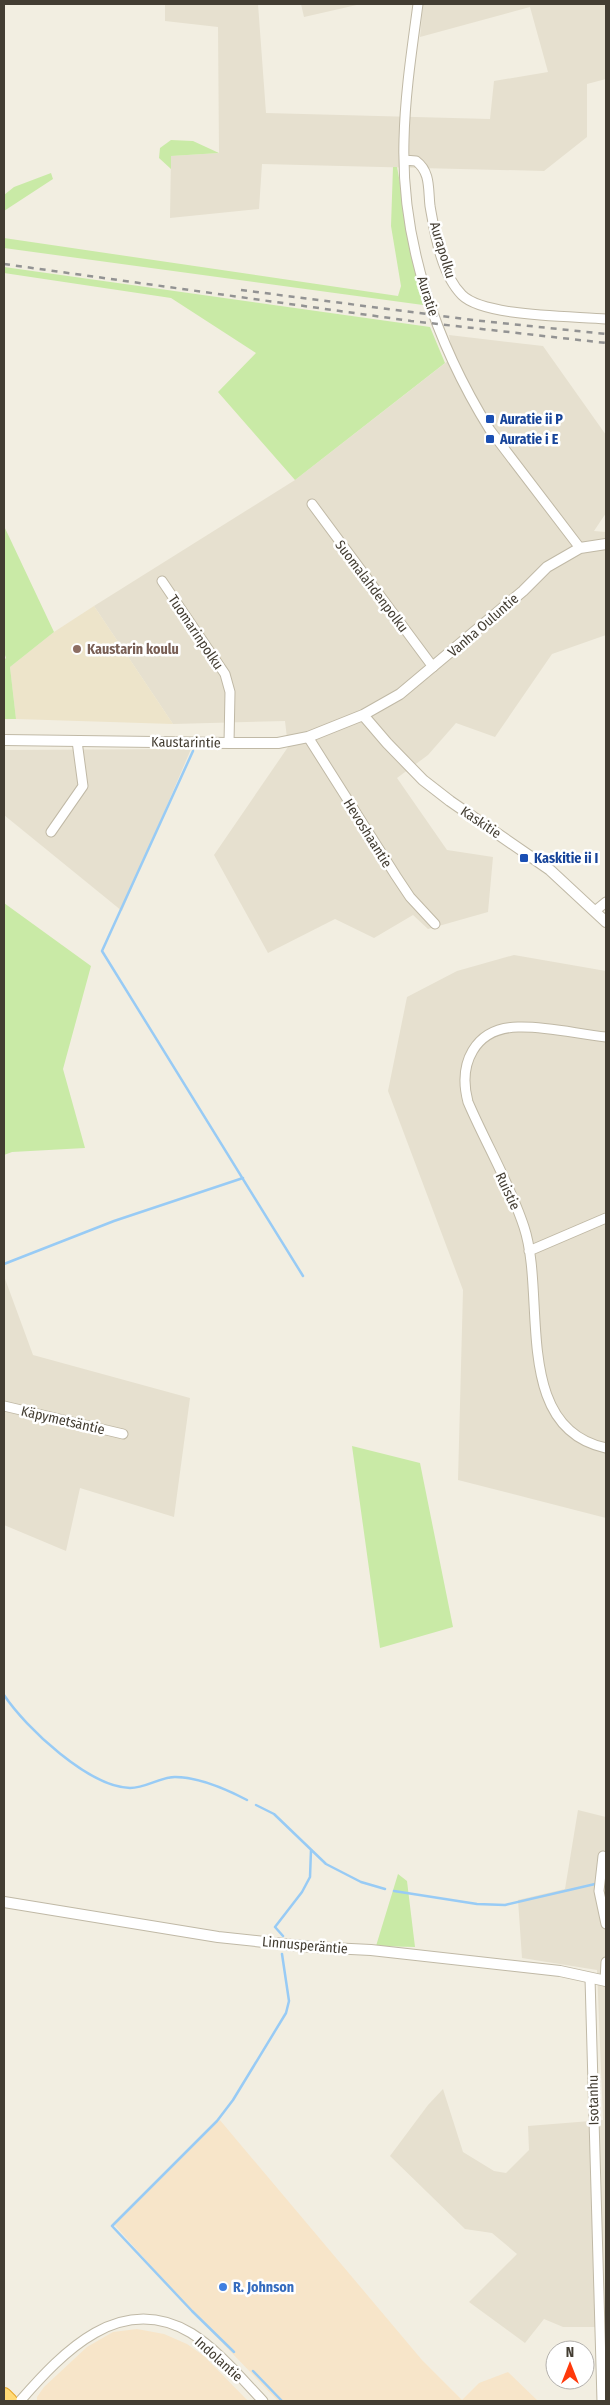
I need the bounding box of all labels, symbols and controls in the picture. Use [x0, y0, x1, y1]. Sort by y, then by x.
street label: Aurapolku [426, 220, 459, 280]
street label: Auratie [413, 274, 442, 318]
place label: Auratie ii P [499, 411, 563, 428]
marker: Auratie ii P [484, 413, 496, 425]
place label: Auratie i E [499, 431, 559, 448]
marker: Auratie i E [484, 433, 496, 445]
street label: Suomalahdenpolku [331, 537, 412, 636]
street label: Vanha Ouluntie [445, 590, 522, 661]
street label: Tuomarinpolku [164, 592, 227, 673]
place label: Kaustarin koulu [87, 641, 179, 658]
marker: Kaustarin koulu [71, 643, 83, 655]
street label: Kaustarintie [151, 733, 221, 752]
street label: Hevoshaantie [340, 796, 396, 871]
street label: Kaskitie [457, 803, 504, 842]
place label: Kaskitie ii I [534, 850, 599, 867]
marker: Kaskitie ii I [518, 852, 530, 864]
street label: Ruistie [491, 1170, 524, 1213]
street label: Käpymetsäntie [19, 1403, 106, 1438]
street label: Linnusperäntie [261, 1933, 349, 1958]
street label: Isotanhu [585, 2075, 602, 2125]
place label: R. Johnson [233, 2279, 294, 2296]
marker: R. Johnson [217, 2281, 229, 2293]
street label: Indolantie [191, 2333, 246, 2385]
north arrow [545, 2340, 595, 2390]
text: N [566, 2344, 574, 2361]

